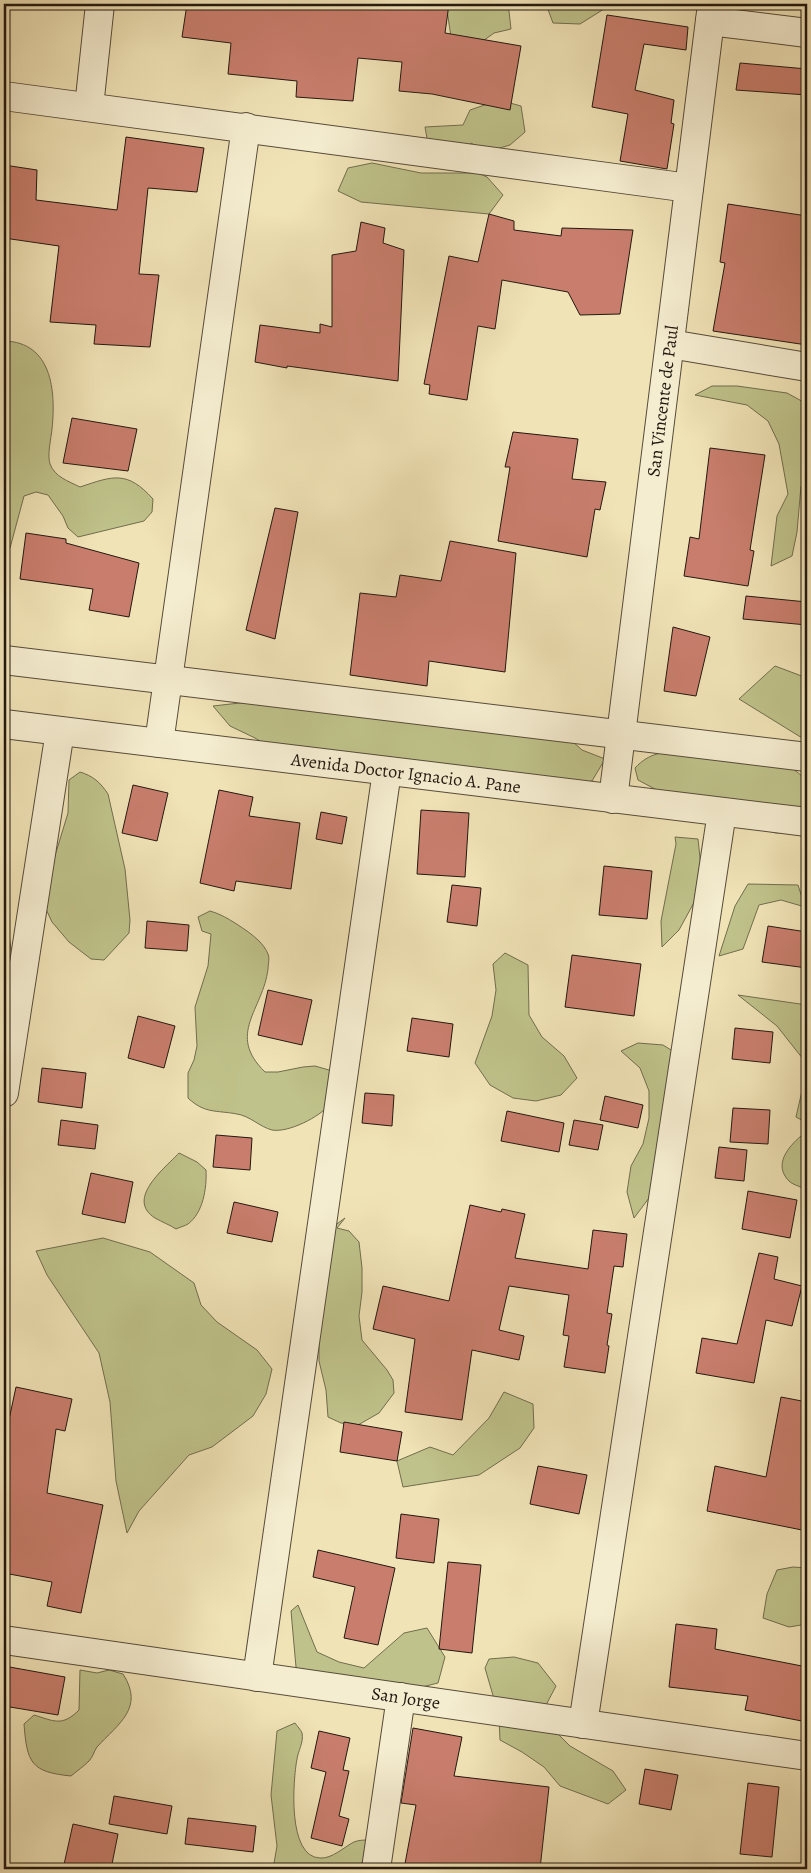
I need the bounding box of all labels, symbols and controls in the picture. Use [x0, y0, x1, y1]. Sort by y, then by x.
street label: San Vincente de Paul [641, 323, 684, 478]
street label: Avenida Doctor Ignacio A. Pane [289, 747, 522, 799]
street label: San Jorge [370, 1681, 442, 1715]

